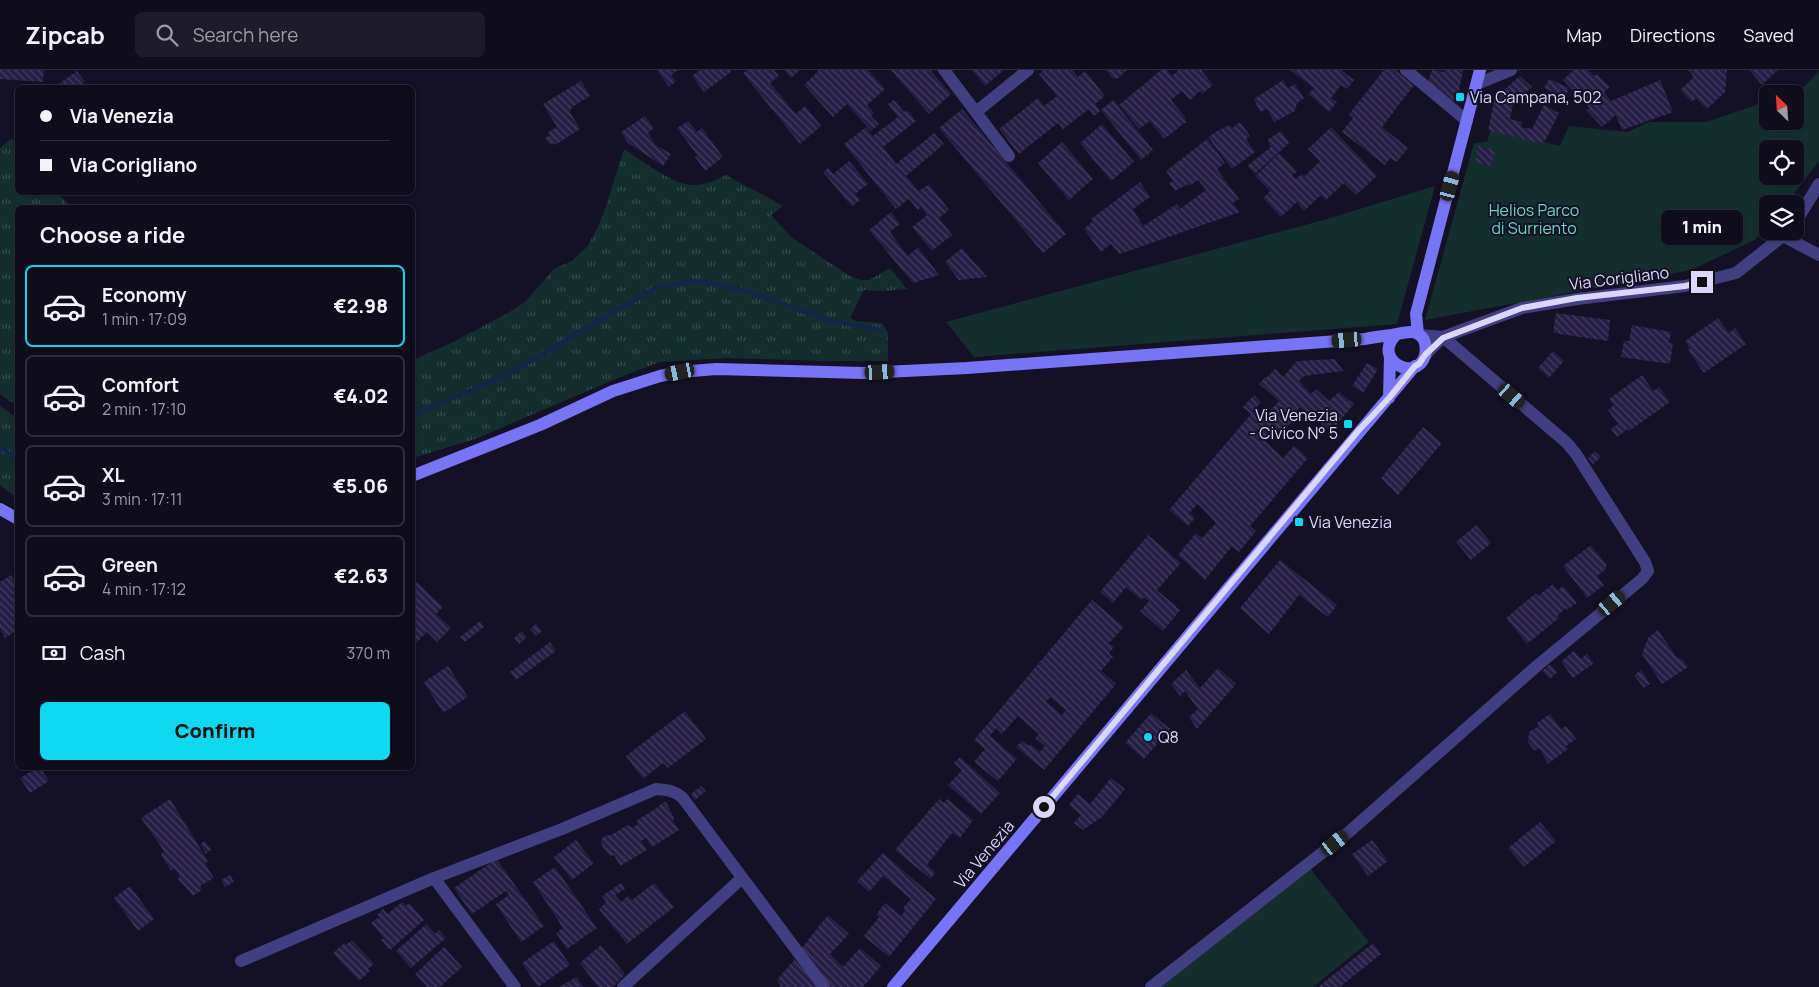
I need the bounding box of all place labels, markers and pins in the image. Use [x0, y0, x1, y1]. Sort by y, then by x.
place label: Via Campana, 502 [1470, 86, 1601, 108]
marker: Via Campana, 502 [1454, 91, 1466, 103]
place label: Via Venezia - Civico N° 5 [1249, 404, 1338, 444]
marker: Via Venezia - Civico N° 5 [1342, 418, 1354, 430]
place label: Via Venezia [1309, 511, 1392, 533]
marker: Via Venezia [1293, 516, 1305, 528]
place label: Q8 [1158, 726, 1179, 748]
marker: Q8 [1142, 731, 1154, 743]

